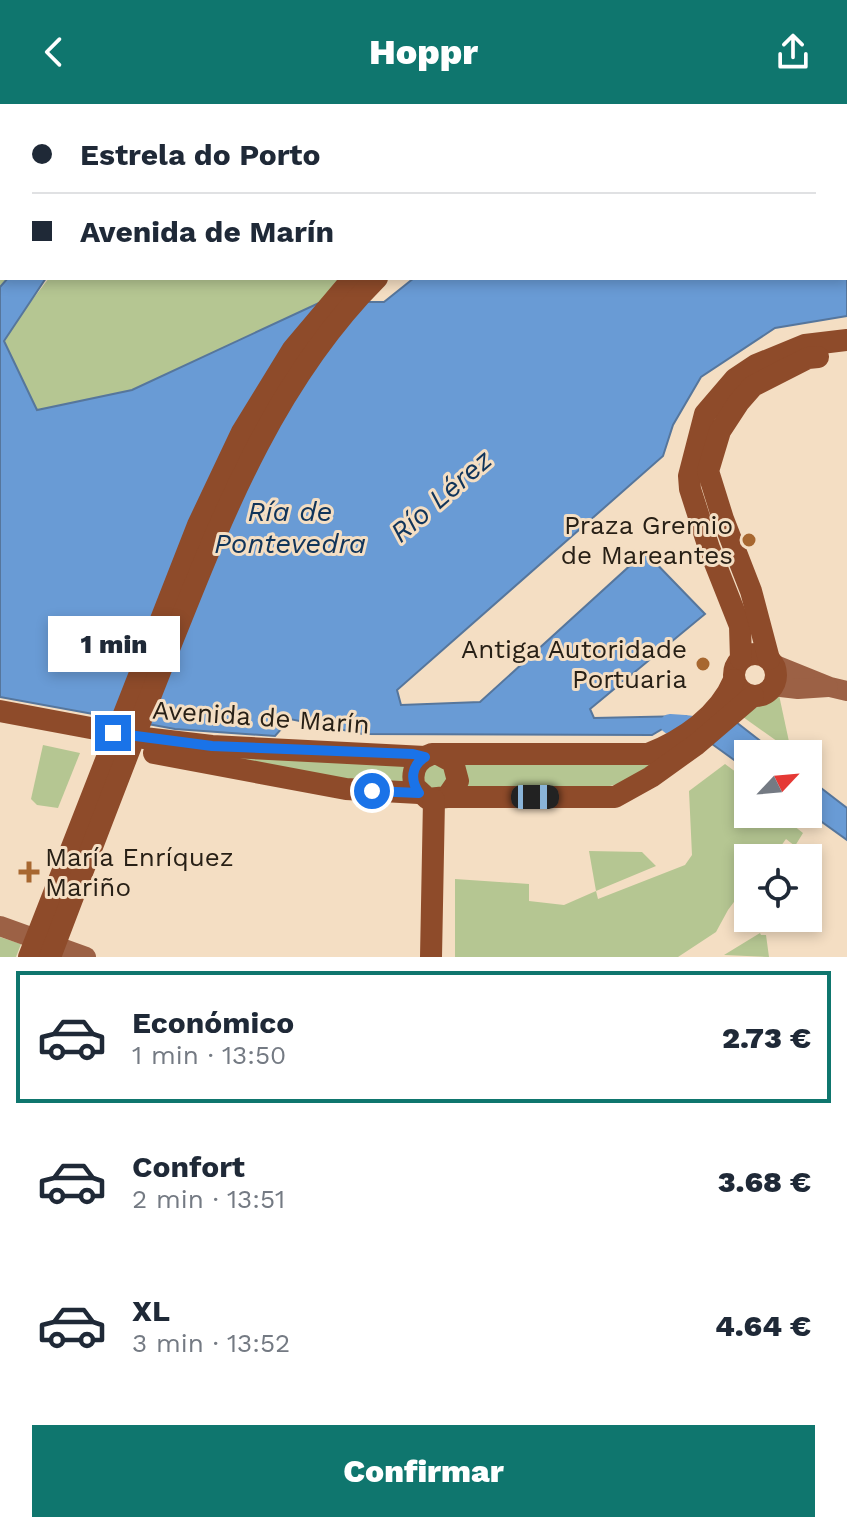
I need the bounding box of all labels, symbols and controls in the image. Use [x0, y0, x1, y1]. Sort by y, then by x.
icon: back [32, 30, 76, 74]
icon: share [771, 30, 815, 74]
text: Hoppr [369, 31, 478, 73]
text: Estrela do Porto [80, 137, 320, 172]
text: Avenida de Marín [80, 214, 334, 249]
water label: Río Lérez [384, 443, 499, 549]
water label: Ría de Pontevedra [214, 495, 366, 560]
place label: Praza Gremio de Mareantes [561, 510, 733, 570]
marker: Praza Gremio de Mareantes [740, 531, 758, 549]
callout: 1 min [47, 617, 179, 673]
text: 1 min [81, 629, 147, 659]
place label: Antiga Autoridade Portuaria [461, 634, 687, 694]
marker: Antiga Autoridade Portuaria [694, 655, 712, 673]
street label: Avenida de Marín [151, 694, 371, 740]
route end [95, 715, 131, 751]
north arrow [734, 740, 822, 828]
map controls [734, 740, 822, 932]
route start [354, 773, 390, 809]
car [511, 785, 559, 809]
place label: María Enríquez Mariño [45, 842, 234, 902]
button: locate [734, 844, 822, 932]
marker: María Enríquez Mariño [20, 863, 38, 881]
icon: car [36, 1001, 108, 1073]
text: Económico [132, 1005, 294, 1040]
text: 2.73 € [722, 1020, 811, 1055]
text: 1 min · 13:50 [132, 1040, 286, 1070]
icon: car [36, 1145, 108, 1217]
text: Confort [132, 1149, 245, 1184]
text: 3.68 € [718, 1164, 811, 1199]
text: 2 min · 13:51 [132, 1184, 285, 1214]
icon: car [36, 1289, 108, 1361]
text: XL [132, 1293, 170, 1328]
text: 4.64 € [715, 1308, 811, 1343]
text: 3 min · 13:52 [132, 1328, 290, 1358]
button: Confirmar [32, 1425, 815, 1517]

